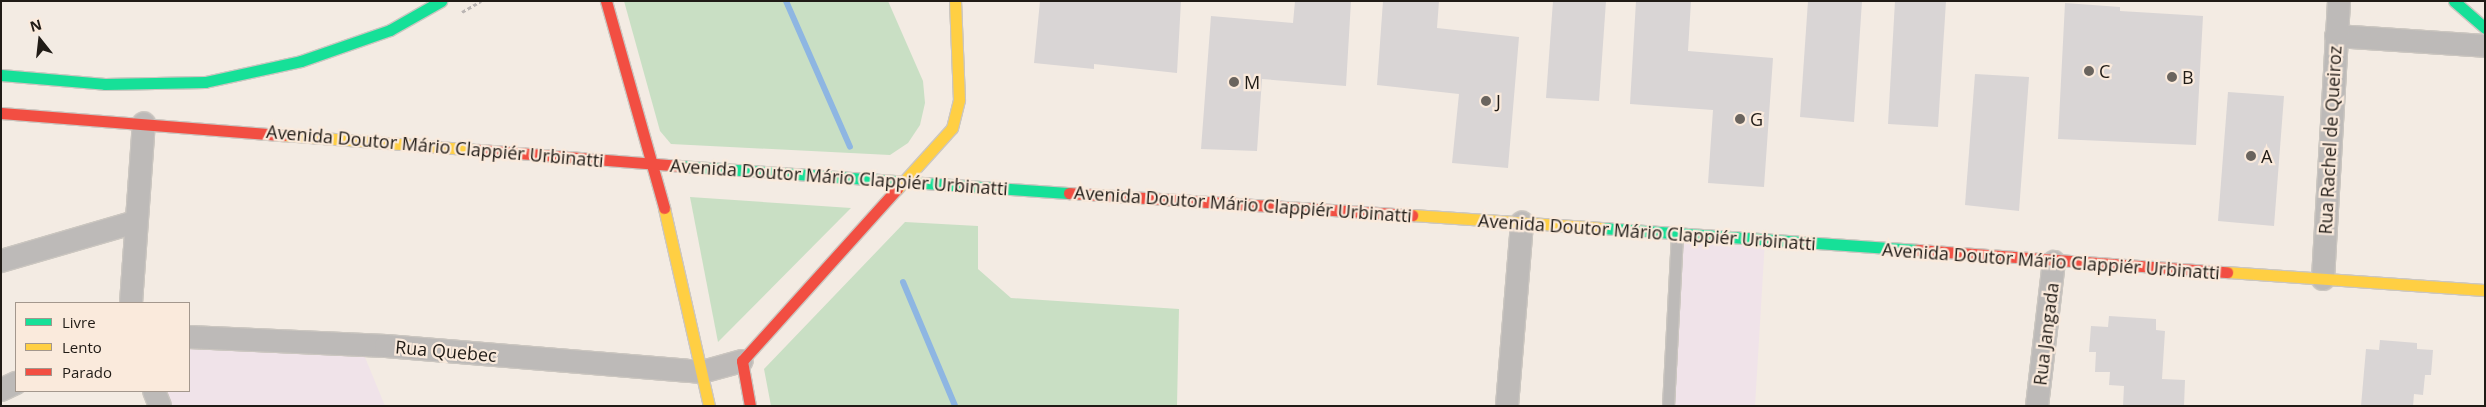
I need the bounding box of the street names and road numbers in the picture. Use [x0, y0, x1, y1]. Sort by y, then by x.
street label: Rua Rachel de Queiroz [2314, 45, 2346, 235]
street label: Avenida Doutor Mário Clappiér Urbinatti [265, 120, 605, 172]
street label: Avenida Doutor Mário Clappiér Urbinatti [669, 154, 1009, 200]
street label: Avenida Doutor Mário Clappiér Urbinatti [1073, 181, 1413, 227]
street label: Avenida Doutor Mário Clappiér Urbinatti [1477, 209, 1817, 255]
street label: Avenida Doutor Mário Clappiér Urbinatti [1881, 238, 2221, 284]
street label: Rua Jangada [2029, 281, 2063, 387]
street label: Rua Quebec [394, 336, 498, 366]

